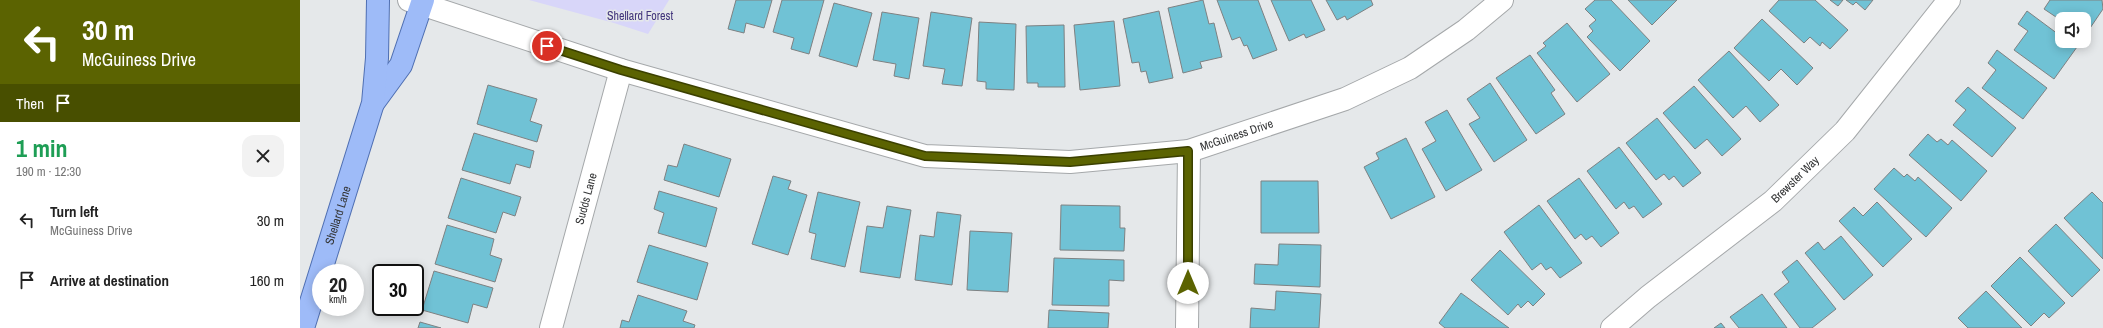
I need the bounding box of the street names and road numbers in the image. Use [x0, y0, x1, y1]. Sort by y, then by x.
street label: McGuiness Drive [1198, 116, 1275, 155]
street label: Brewster Way [1768, 152, 1823, 206]
street label: Sudds Lane [571, 171, 601, 226]
street label: Shellard Lane [321, 184, 355, 247]

